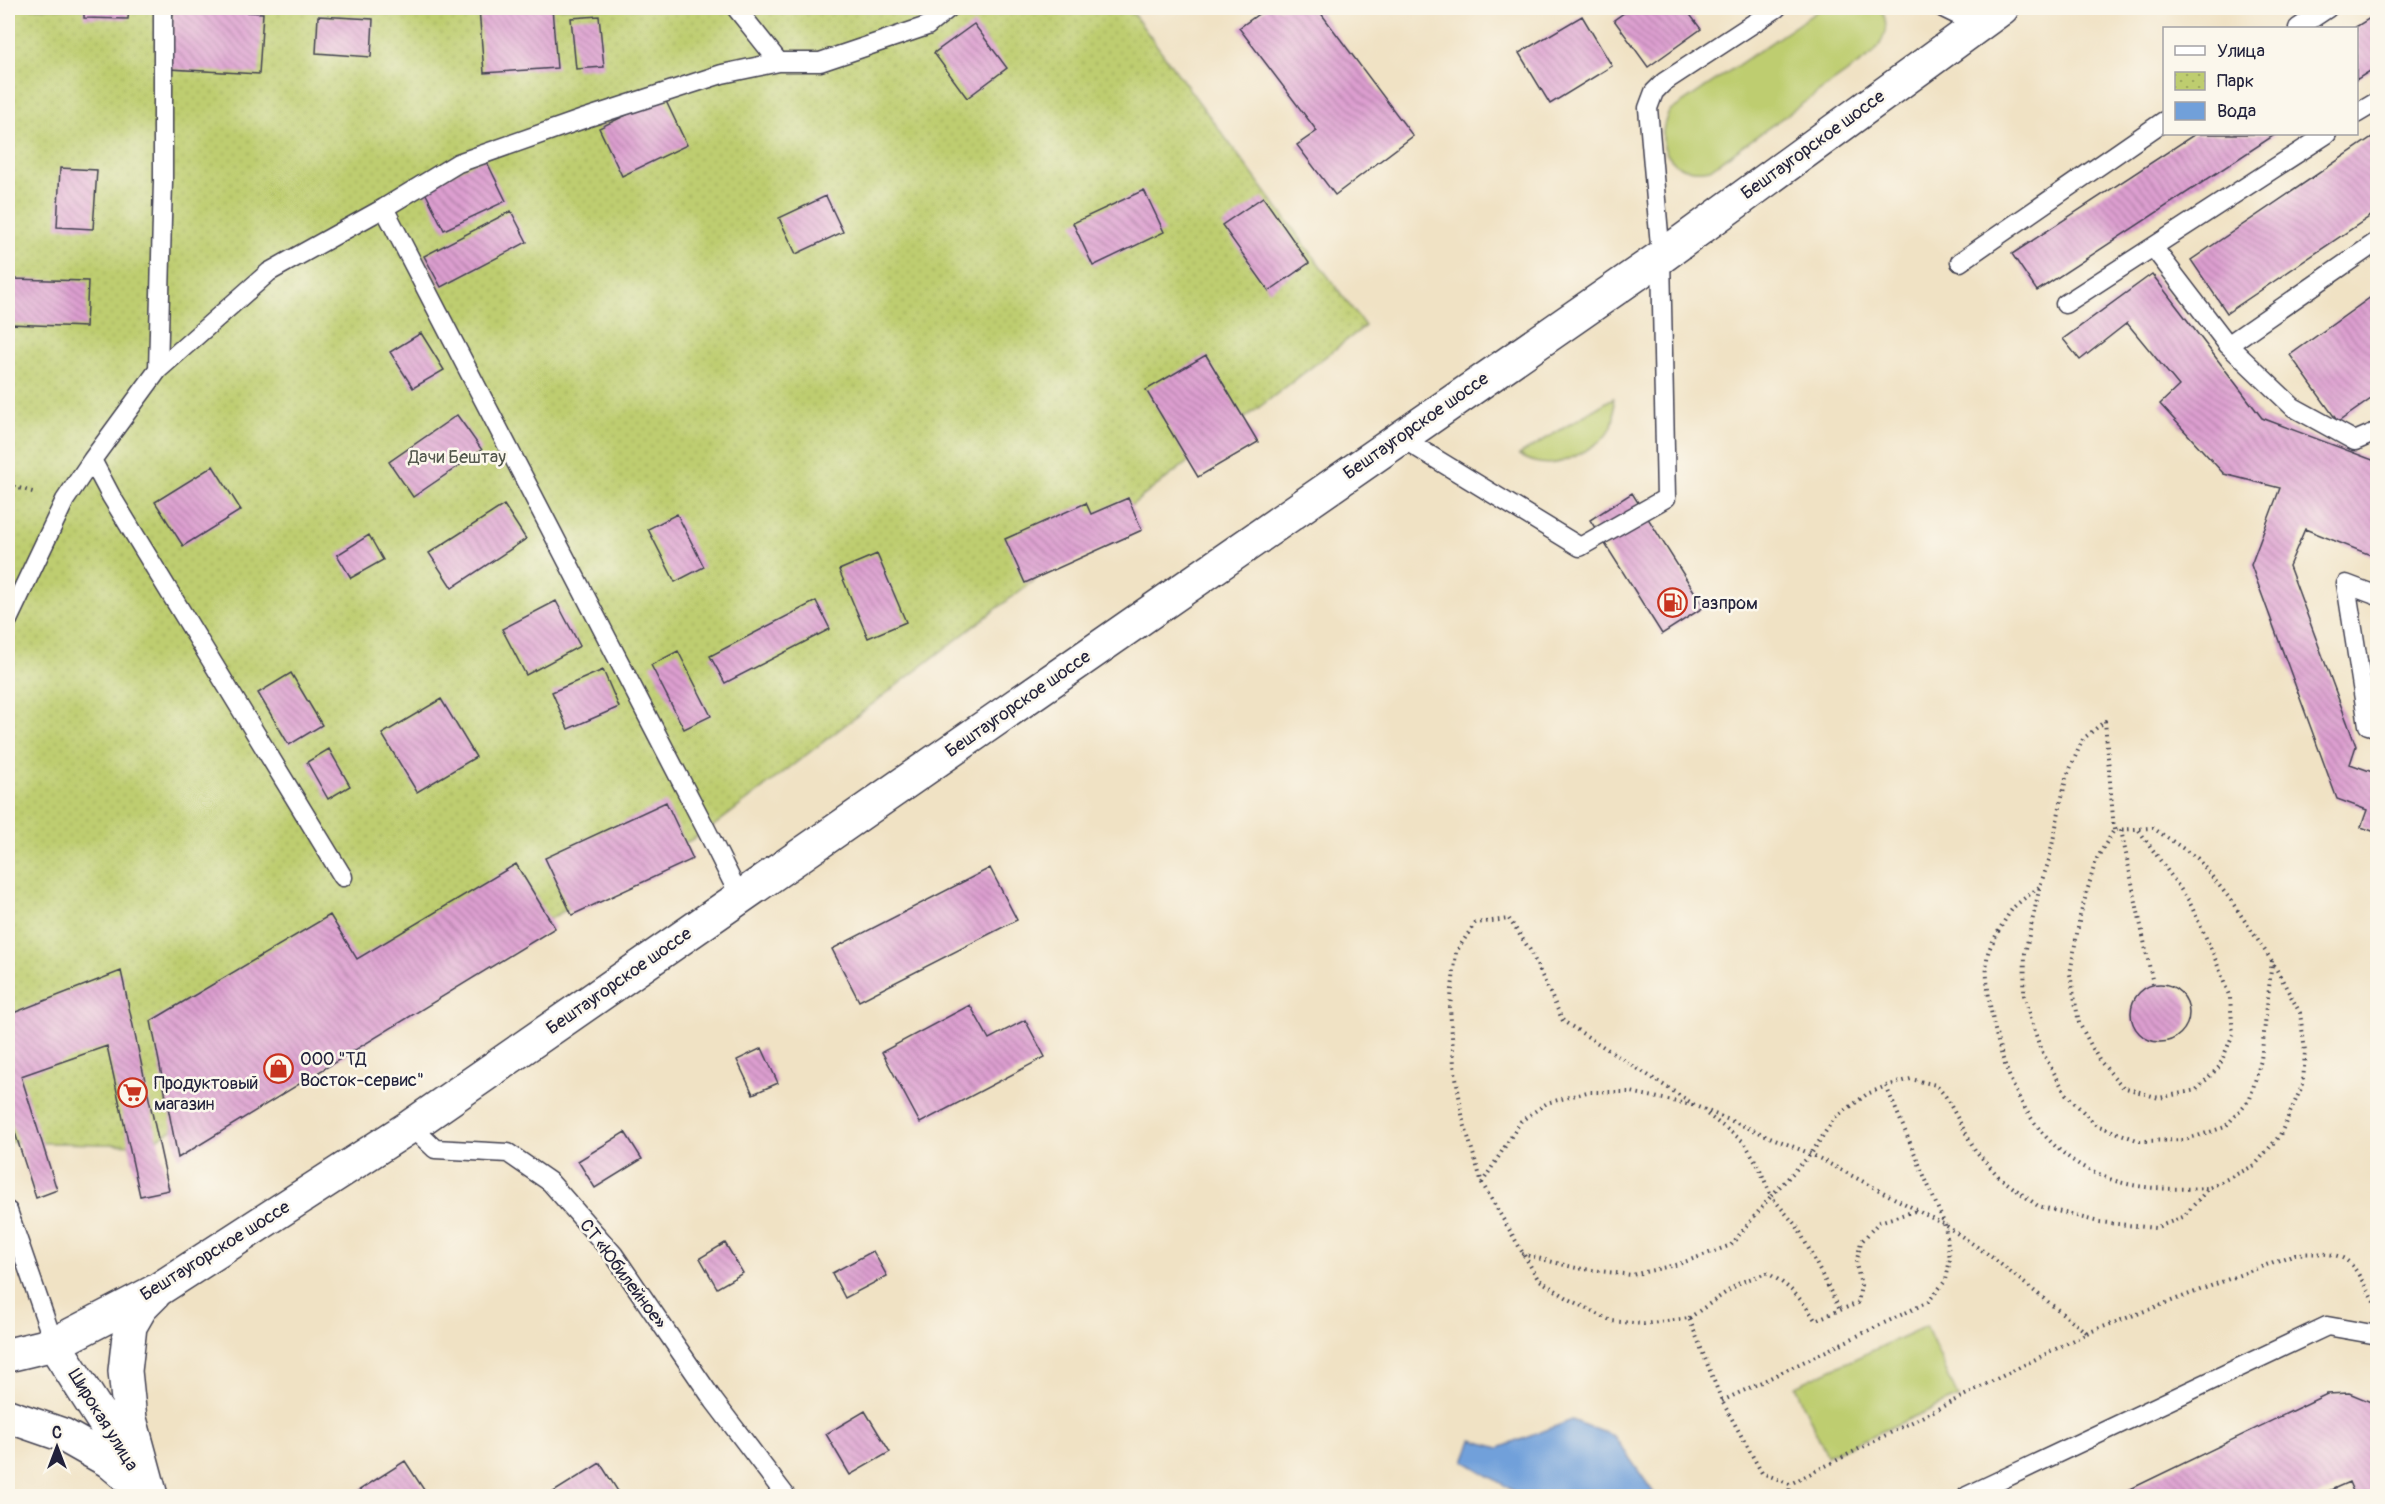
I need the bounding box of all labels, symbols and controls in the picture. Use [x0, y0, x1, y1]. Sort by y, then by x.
legend [2163, 27, 2358, 135]
text: Улица [2217, 40, 2265, 63]
text: Парк [2217, 70, 2254, 93]
street label: Бештаугорское шоссе [1737, 85, 1890, 205]
text: Вода [2217, 100, 2256, 123]
street label: Бештаугорское шоссе [1339, 367, 1493, 485]
park label: Дачи Бештау [407, 446, 506, 469]
fuel station icon: Газпром [1656, 587, 1688, 619]
place label: Газпром [1693, 592, 1758, 615]
street label: Бештаугорское шоссе [941, 645, 1095, 763]
street label: Бештаугорское шоссе [542, 922, 696, 1040]
place label: ООО "ТД Восток-сервис" [300, 1048, 424, 1092]
shop icon: ООО "ТД Восток-сервис" [263, 1053, 295, 1085]
place label: Продуктовый магазин [154, 1072, 259, 1116]
supermarket icon: Продуктовый магазин [117, 1077, 149, 1109]
street label: Бештаугорское шоссе [136, 1196, 294, 1306]
street label: СТ «Юбилейное» [574, 1215, 672, 1333]
street label: Широкая улица [63, 1365, 143, 1475]
north arrow [27, 1417, 87, 1477]
text: С [52, 1423, 62, 1443]

